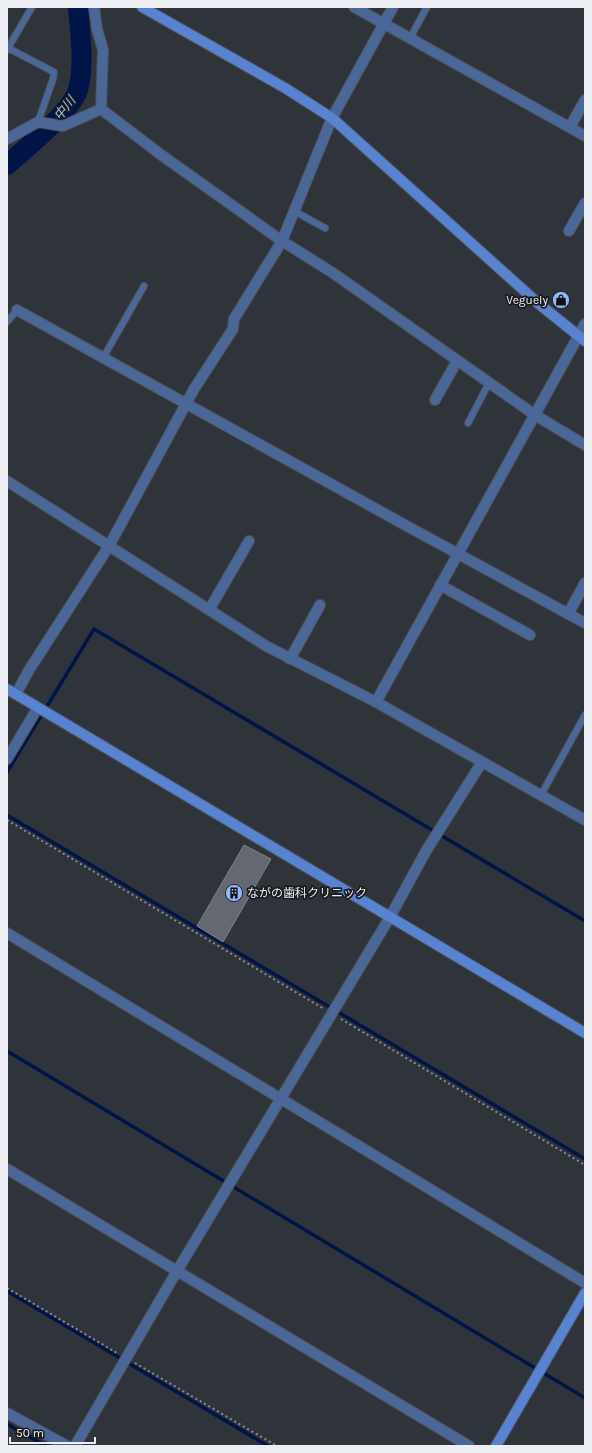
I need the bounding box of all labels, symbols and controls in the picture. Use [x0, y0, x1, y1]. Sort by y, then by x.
water label: 中川 [50, 92, 80, 123]
shop icon: Veguely [551, 290, 571, 310]
place label: Veguely [506, 293, 548, 307]
building icon: ながの歯科クリニック [224, 883, 244, 903]
place label: ながの歯科クリニック [247, 886, 367, 900]
scale bar [10, 1419, 95, 1445]
text: 50 m [16, 1426, 44, 1440]

